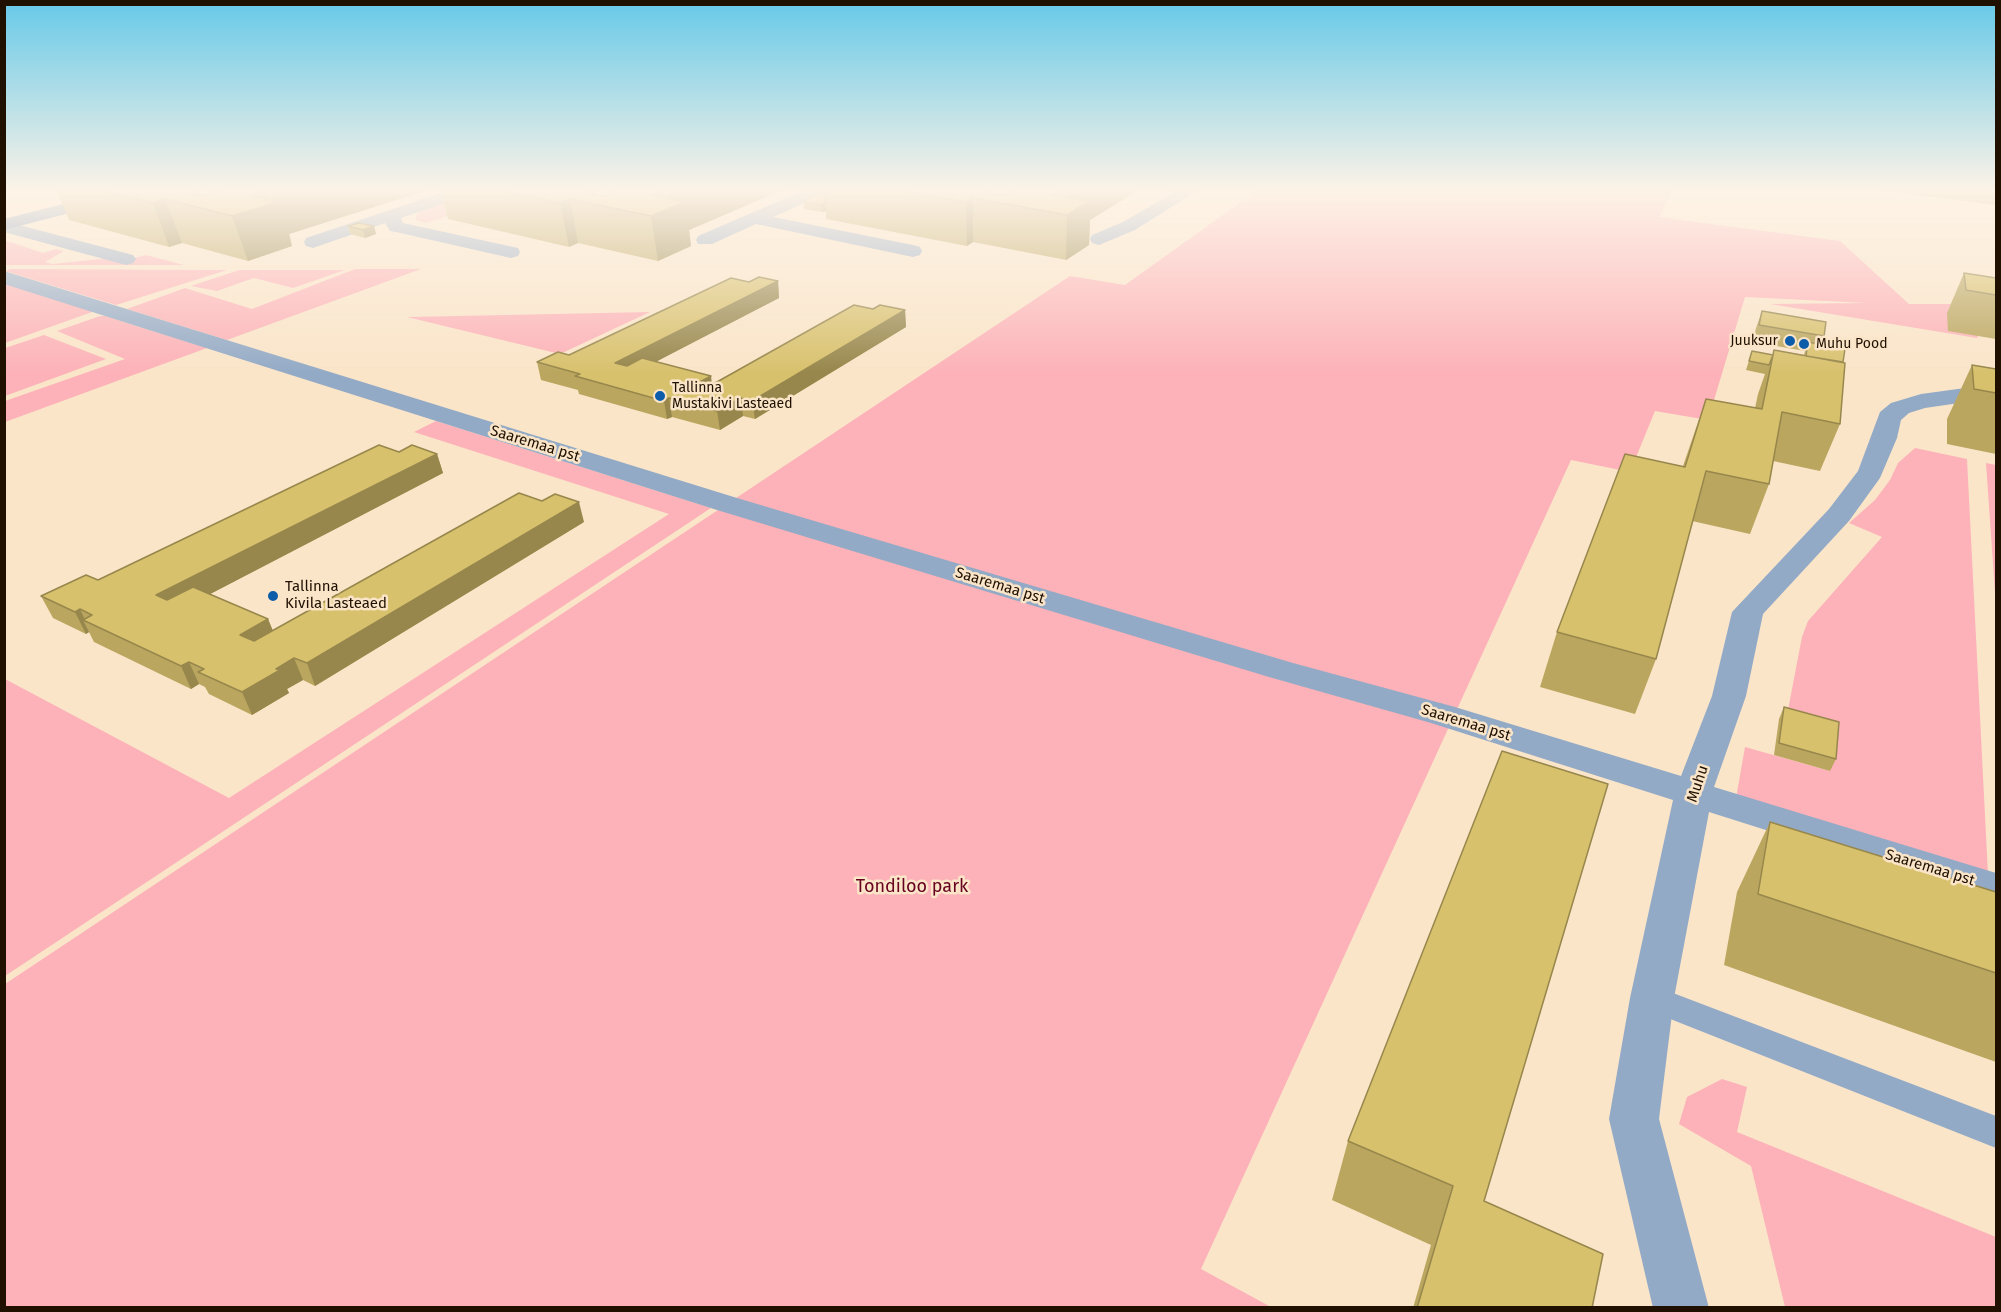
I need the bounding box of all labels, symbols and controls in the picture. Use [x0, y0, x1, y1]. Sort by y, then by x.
place label: Juuksur [1730, 333, 1778, 349]
marker: Juuksur [1783, 334, 1797, 348]
place label: Muhu Pood [1816, 336, 1888, 352]
marker: Muhu Pood [1797, 337, 1811, 351]
place label: Tallinna Mustakivi Lasteaed [672, 380, 793, 412]
marker: Tallinna Mustakivi Lasteaed [653, 389, 667, 403]
street label: Saaremaa pst [488, 422, 582, 466]
street label: Saaremaa pst [953, 564, 1047, 608]
place label: Tallinna Kivila Lasteaed [285, 578, 387, 613]
marker: Tallinna Kivila Lasteaed [266, 589, 280, 603]
street label: Saaremaa pst [1419, 701, 1513, 745]
street label: Muhu [1684, 763, 1712, 805]
street label: Saaremaa pst [1883, 846, 1977, 890]
park label: Tondiloo park [856, 876, 968, 898]

